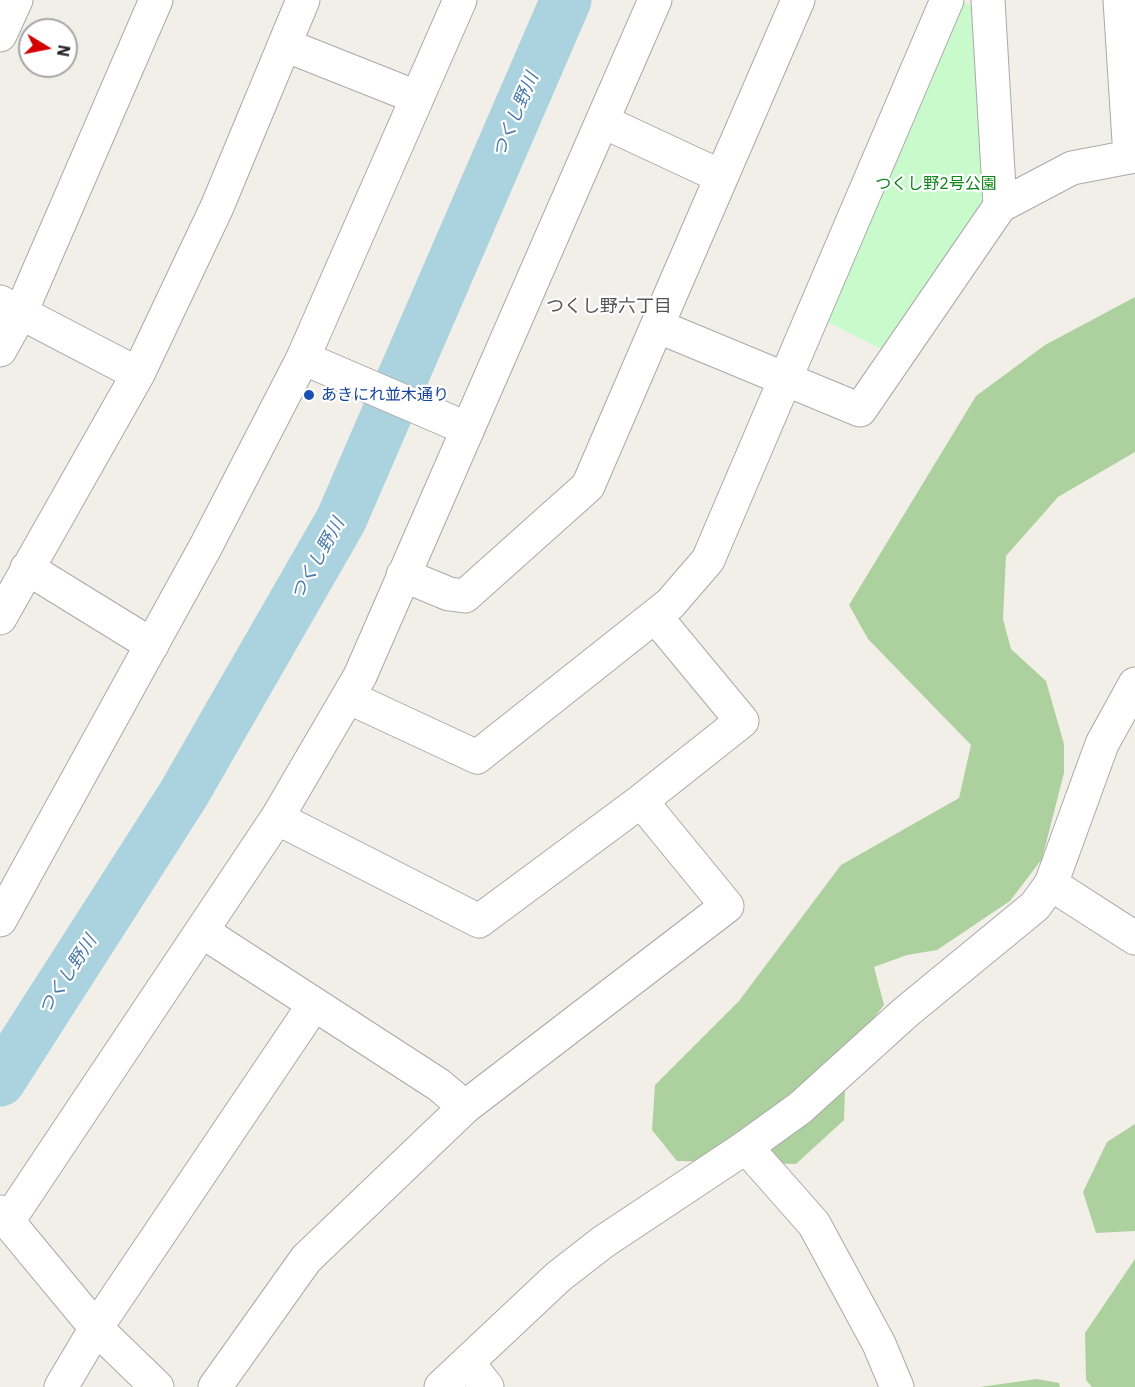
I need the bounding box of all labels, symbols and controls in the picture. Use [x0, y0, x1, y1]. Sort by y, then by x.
north arrow [18, 18, 78, 78]
text: N [53, 43, 75, 58]
water label: つくし野川 [488, 69, 544, 161]
park label: つくし野2号公園 [875, 174, 997, 194]
district label: つくし野六丁目 [546, 296, 672, 318]
place label: あきにれ並木通り [321, 385, 449, 405]
marker: あきにれ並木通り [302, 388, 316, 402]
water label: つくし野川 [287, 514, 349, 604]
water label: つくし野川 [34, 931, 102, 1019]

